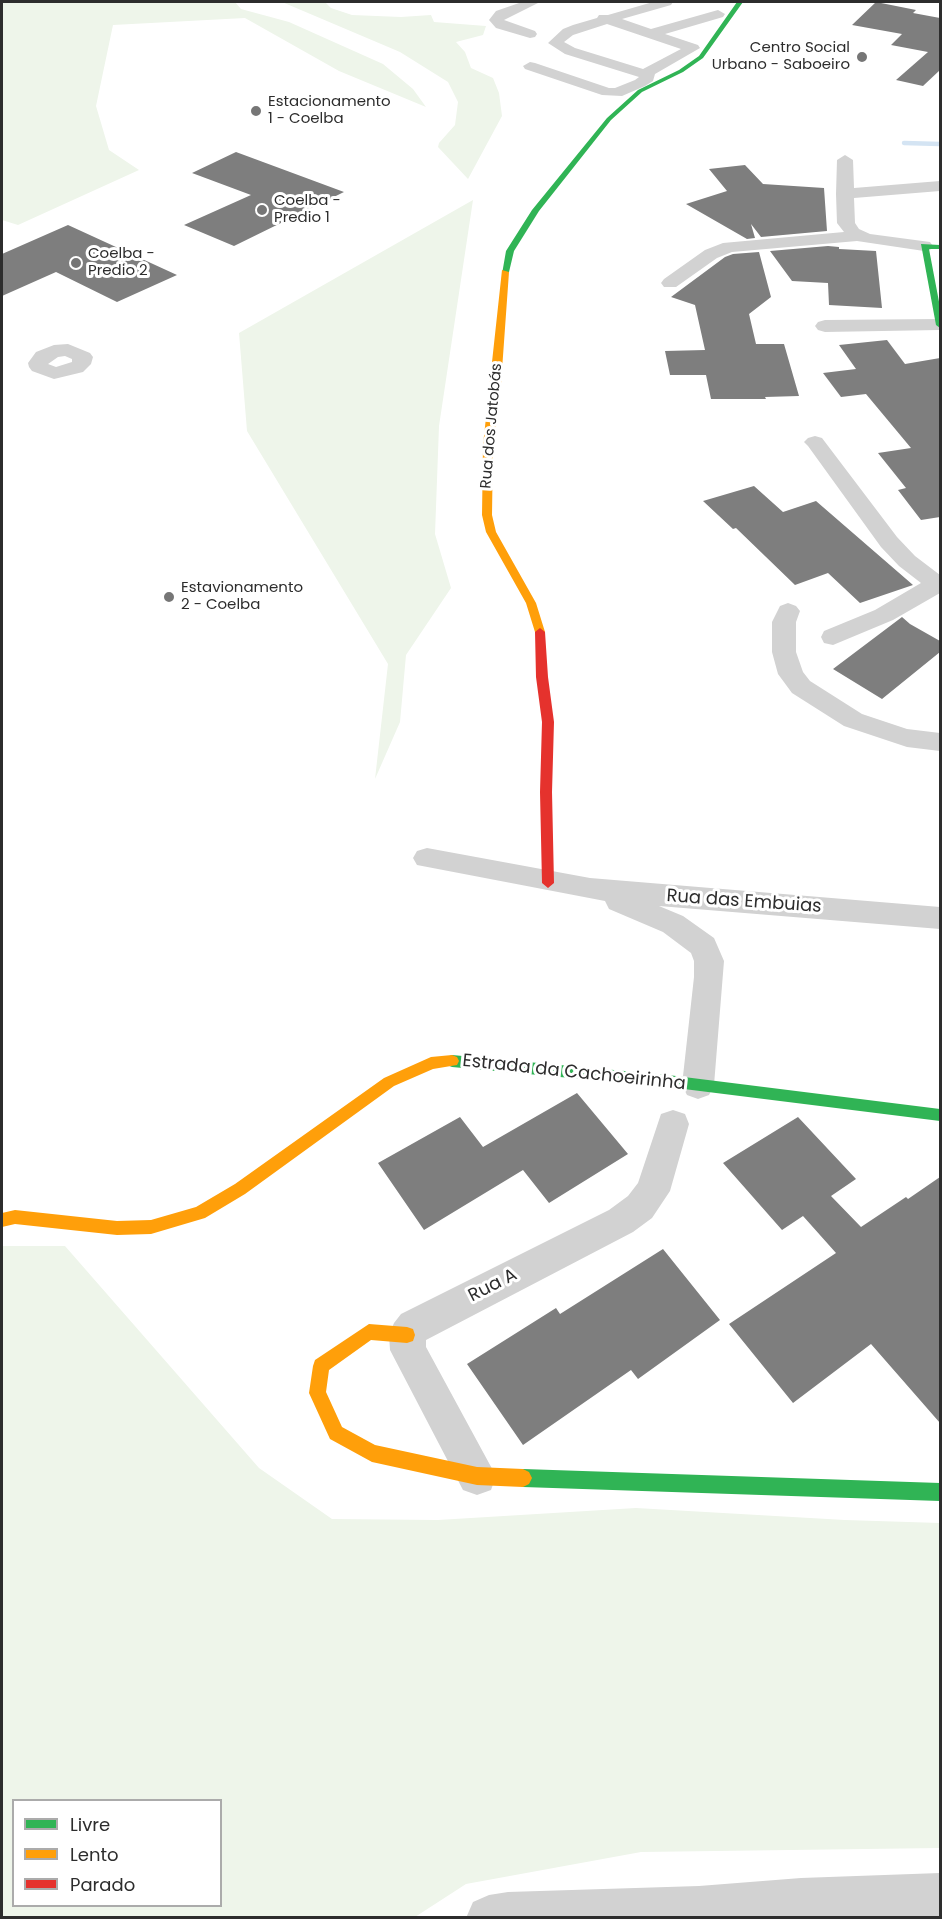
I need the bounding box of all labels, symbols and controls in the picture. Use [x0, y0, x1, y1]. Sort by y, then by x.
place label: Centro Social Urbano - Saboeiro [712, 39, 850, 74]
marker: Centro Social Urbano - Saboeiro [855, 50, 869, 64]
place label: Estacionamento 1 - Coelba [268, 93, 391, 128]
marker: Estacionamento 1 - Coelba [249, 104, 263, 118]
place label: Coelba - Predio 1 [274, 192, 341, 227]
marker: Coelba - Predio 1 [255, 203, 269, 217]
place label: Coelba - Predio 2 [88, 245, 155, 280]
marker: Coelba - Predio 2 [69, 256, 83, 270]
street label: Rua dos Jatobás [478, 363, 506, 489]
place label: Estavionamento 2 - Coelba [181, 579, 303, 614]
marker: Estavionamento 2 - Coelba [162, 590, 176, 604]
street label: Rua das Embuias [666, 886, 822, 918]
street label: Estrada da Cachoeirinha [461, 1051, 687, 1095]
street label: Rua A [465, 1265, 521, 1307]
legend [12, 1799, 222, 1907]
text: Livre [70, 1812, 110, 1837]
text: Lento [70, 1842, 119, 1867]
text: Parado [70, 1872, 135, 1897]

